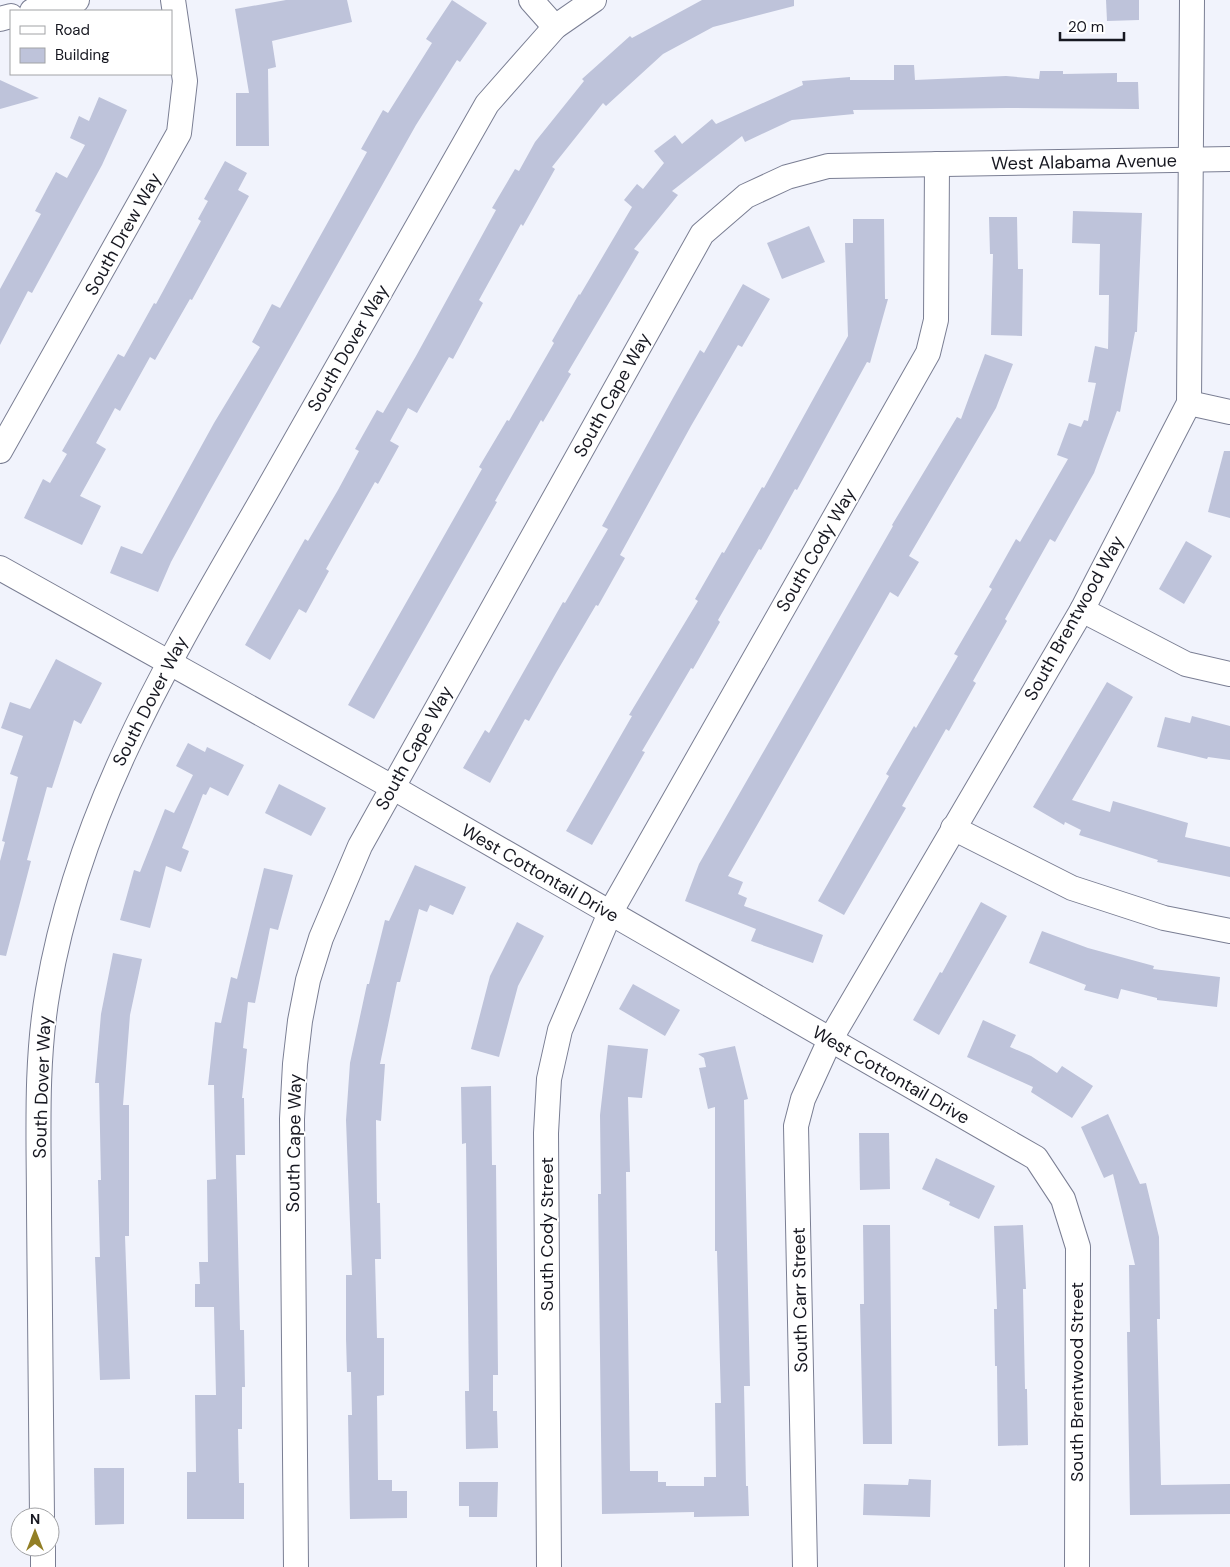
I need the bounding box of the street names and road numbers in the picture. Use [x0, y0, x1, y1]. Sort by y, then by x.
street label: West Alabama Avenue [991, 148, 1177, 176]
street label: South Drew Way [79, 168, 167, 300]
street label: South Dover Way [302, 280, 394, 416]
street label: South Cape Way [568, 329, 656, 461]
street label: South Cody Way [771, 484, 861, 616]
street label: South Brentwood Way [1019, 531, 1129, 705]
street label: South Dover Way [107, 632, 193, 770]
street label: South Cape Way [370, 682, 458, 814]
street label: West Cottontail Drive [457, 818, 623, 928]
street label: South Dover Way [28, 1015, 56, 1159]
street label: West Cottontail Drive [808, 1020, 974, 1130]
street label: South Cape Way [281, 1073, 307, 1213]
street label: South Cody Street [535, 1157, 559, 1311]
street label: South Carr Street [787, 1227, 813, 1373]
street label: South Brentwood Street [1065, 1282, 1089, 1482]

